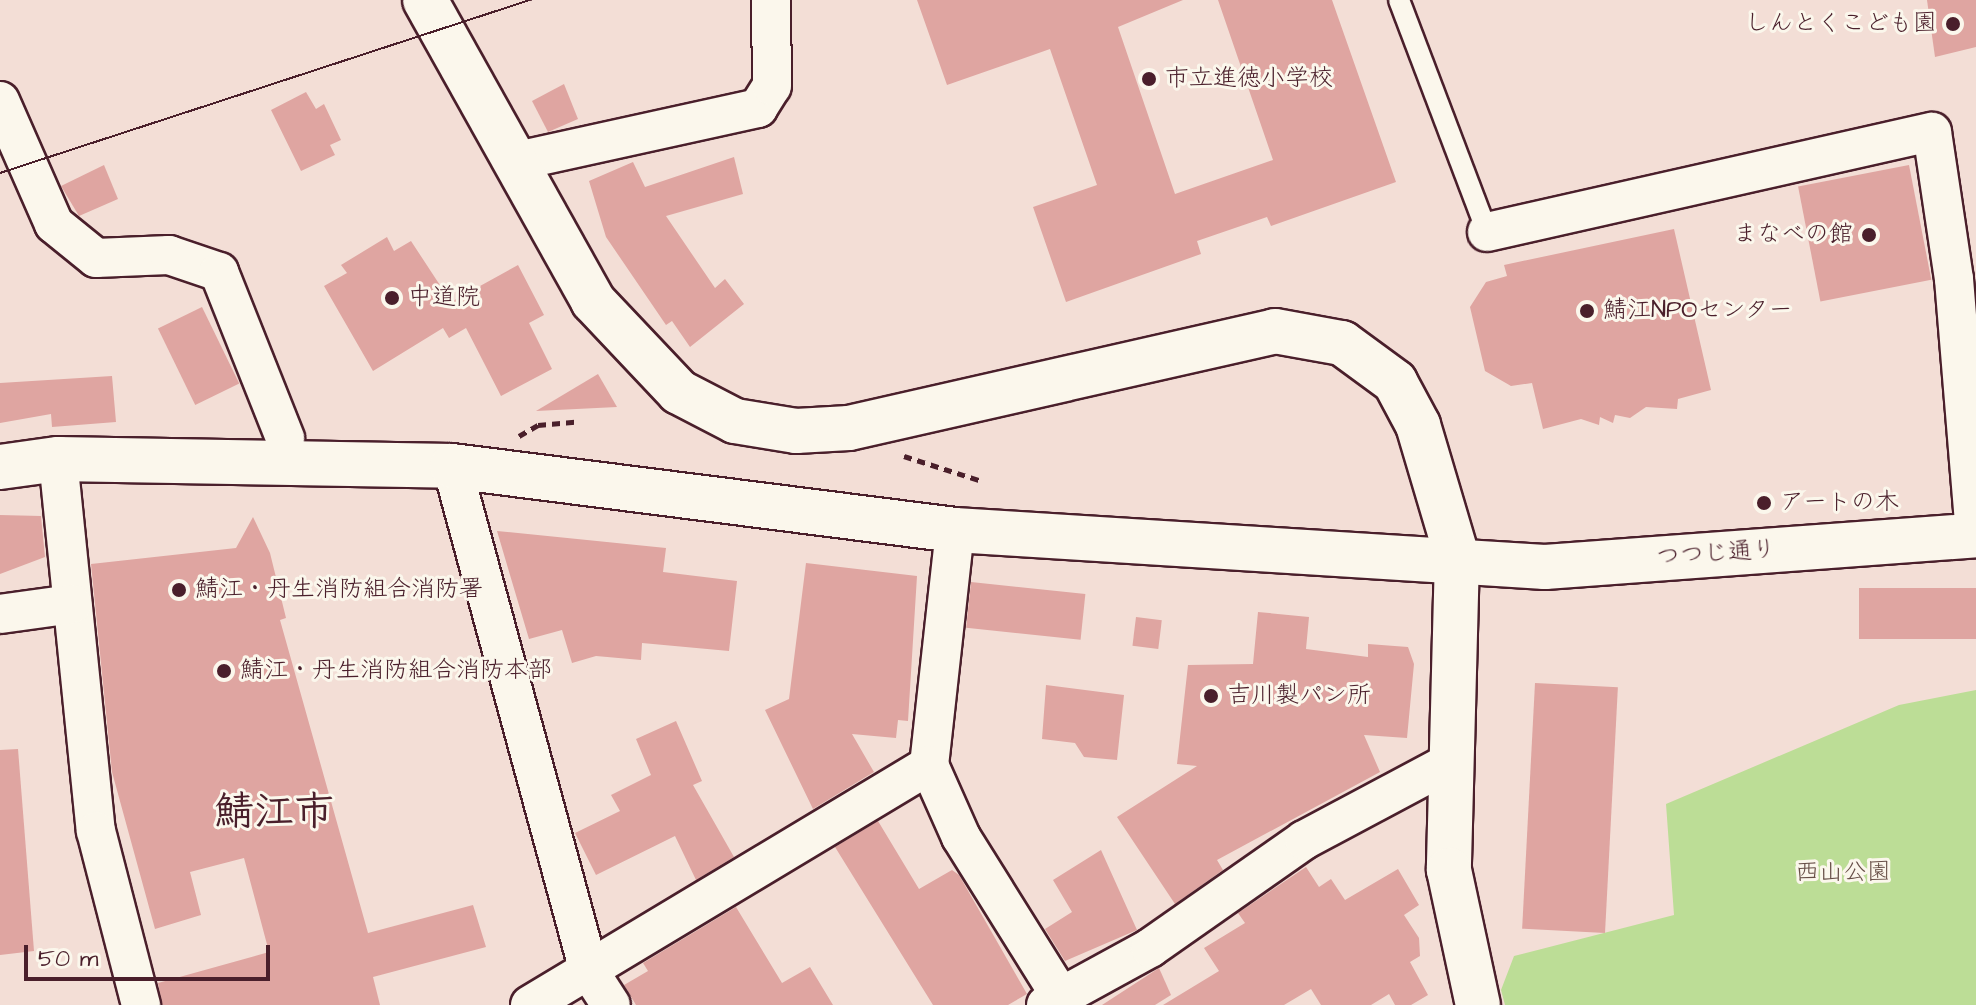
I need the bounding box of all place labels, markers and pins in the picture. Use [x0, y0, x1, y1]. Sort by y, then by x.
place label: しんとくこども園 [1745, 10, 1937, 38]
marker: しんとくこども園 [1944, 15, 1962, 33]
place label: 市立進徳小学校 [1165, 65, 1333, 93]
marker: 市立進徳小学校 [1140, 70, 1158, 88]
place label: まなべの館 [1733, 221, 1853, 249]
marker: まなべの館 [1860, 226, 1878, 244]
place label: 中道院 [408, 284, 480, 312]
marker: 中道院 [383, 289, 401, 307]
place label: 鯖江NPOセンター [1603, 297, 1793, 325]
marker: 鯖江NPOセンター [1578, 302, 1596, 320]
place label: アートの木 [1780, 489, 1899, 517]
marker: アートの木 [1755, 494, 1773, 512]
place label: 鯖江・丹生消防組合消防署 [195, 576, 483, 604]
marker: 鯖江・丹生消防組合消防署 [170, 581, 188, 599]
place label: 鯖江・丹生消防組合消防本部 [240, 657, 552, 685]
marker: 鯖江・丹生消防組合消防本部 [215, 662, 233, 680]
place label: 吉川製パン所 [1227, 682, 1371, 710]
marker: 吉川製パン所 [1202, 687, 1220, 705]

